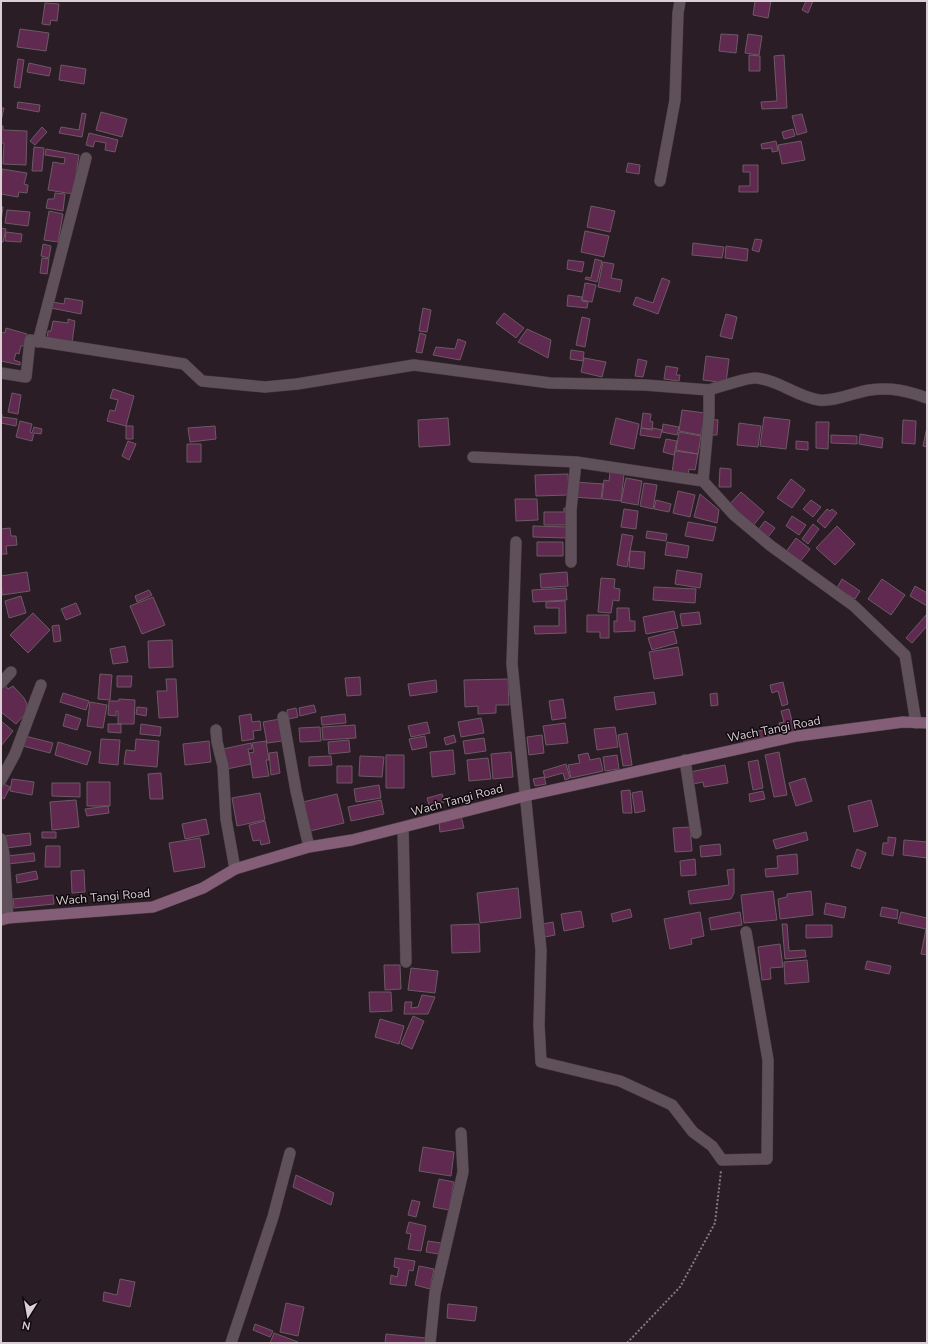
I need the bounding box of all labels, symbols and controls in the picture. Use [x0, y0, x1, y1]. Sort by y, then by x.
street label: Wach Tangi Road [726, 712, 822, 746]
street label: Wach Tangi Road [409, 780, 505, 820]
street label: Wach Tangi Road [55, 885, 151, 909]
north arrow [8, 1296, 48, 1336]
text: N [21, 1317, 32, 1333]

